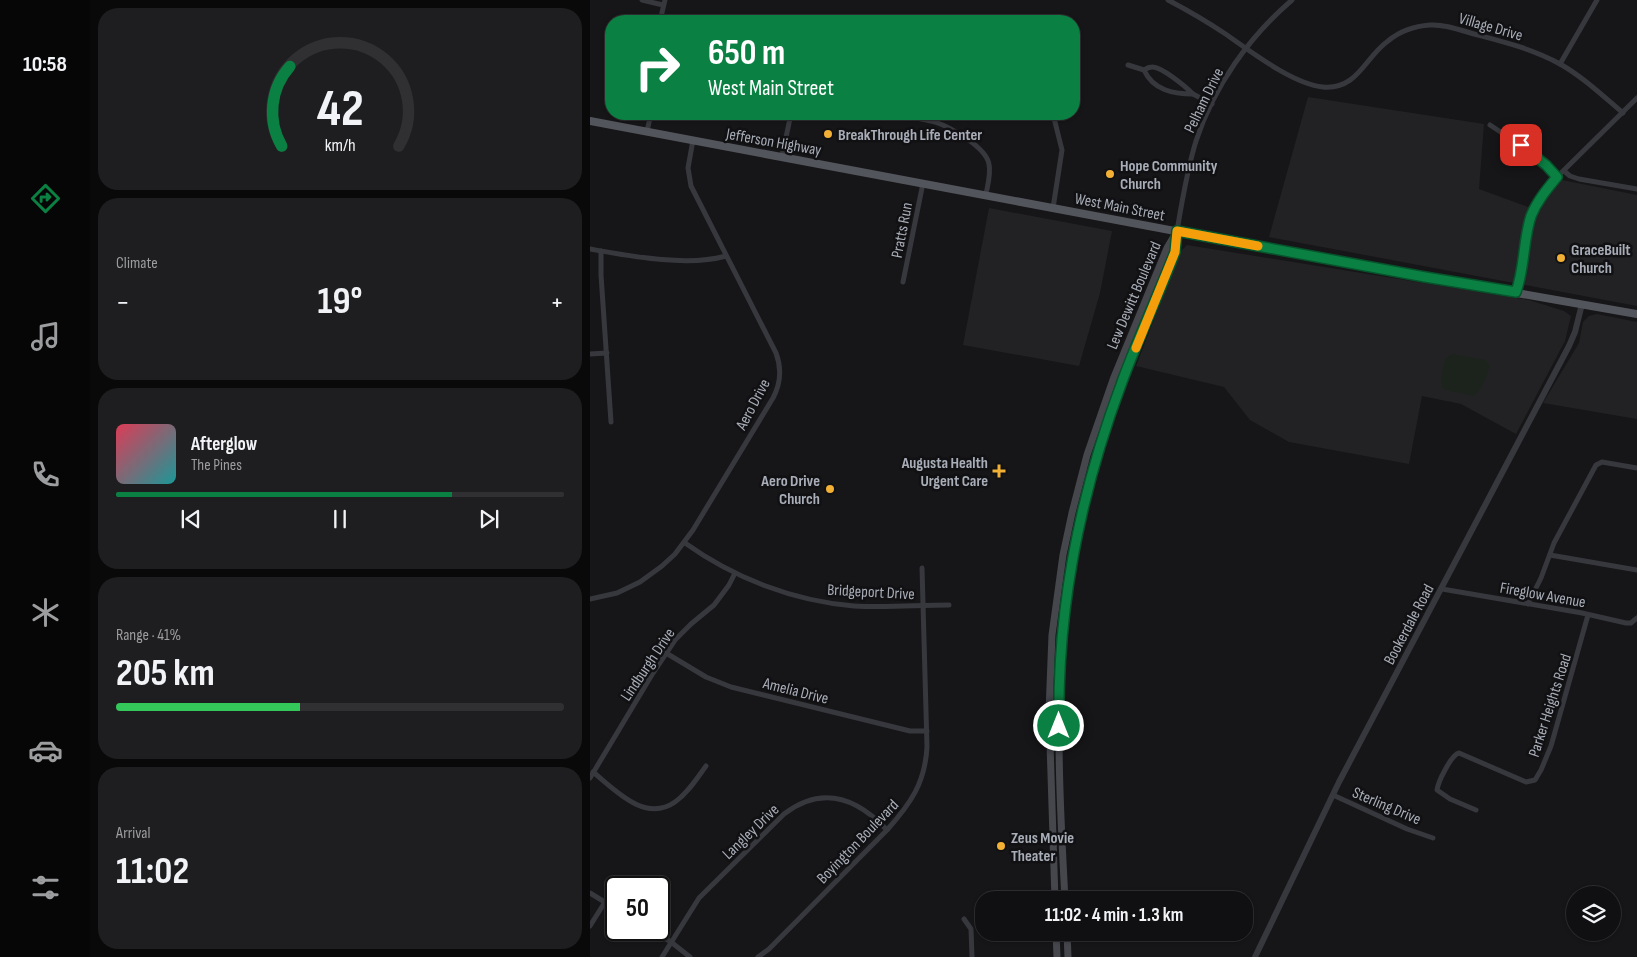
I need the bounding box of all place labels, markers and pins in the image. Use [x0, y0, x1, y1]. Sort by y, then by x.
pin [1500, 124, 1542, 166]
place label: BreakThrough Life Center [838, 126, 982, 145]
marker: BreakThrough Life Center [822, 128, 834, 140]
place label: Hope Community Church [1120, 157, 1218, 194]
marker: Hope Community Church [1104, 168, 1116, 180]
place label: GraceBuilt Church [1571, 241, 1631, 278]
marker: GraceBuilt Church [1555, 252, 1567, 264]
place label: Augusta Health Urgent Care [901, 454, 988, 491]
marker: Augusta Health Urgent Care [992, 464, 1006, 478]
place label: Aero Drive Church [760, 472, 820, 509]
marker: Aero Drive Church [824, 483, 836, 495]
place label: Zeus Movie Theater [1011, 829, 1074, 866]
marker: Zeus Movie Theater [995, 840, 1007, 852]

